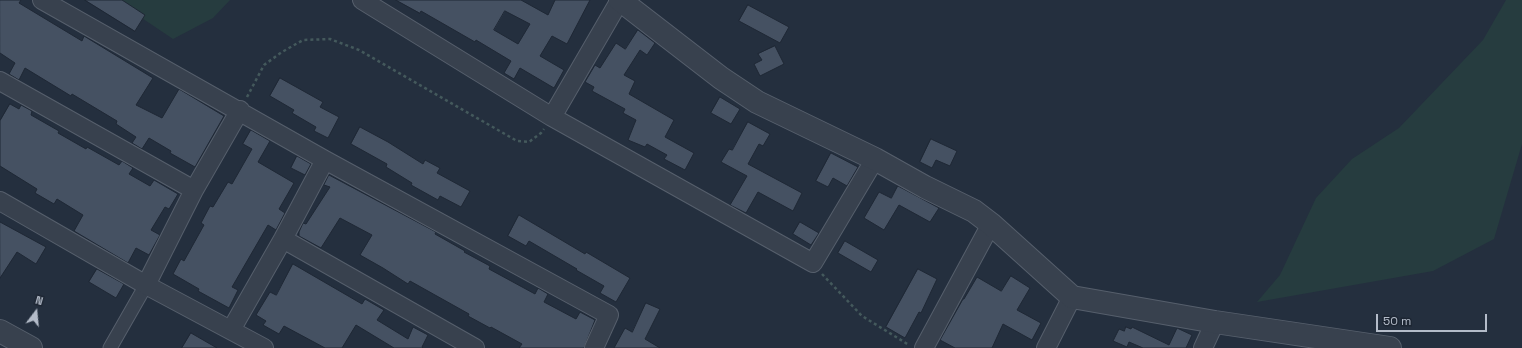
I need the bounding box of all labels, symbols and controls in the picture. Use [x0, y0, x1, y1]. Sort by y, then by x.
north arrow [16, 292, 56, 332]
text: N [34, 293, 45, 308]
scale bar [1378, 306, 1489, 332]
text: 50 m [1383, 313, 1411, 329]

